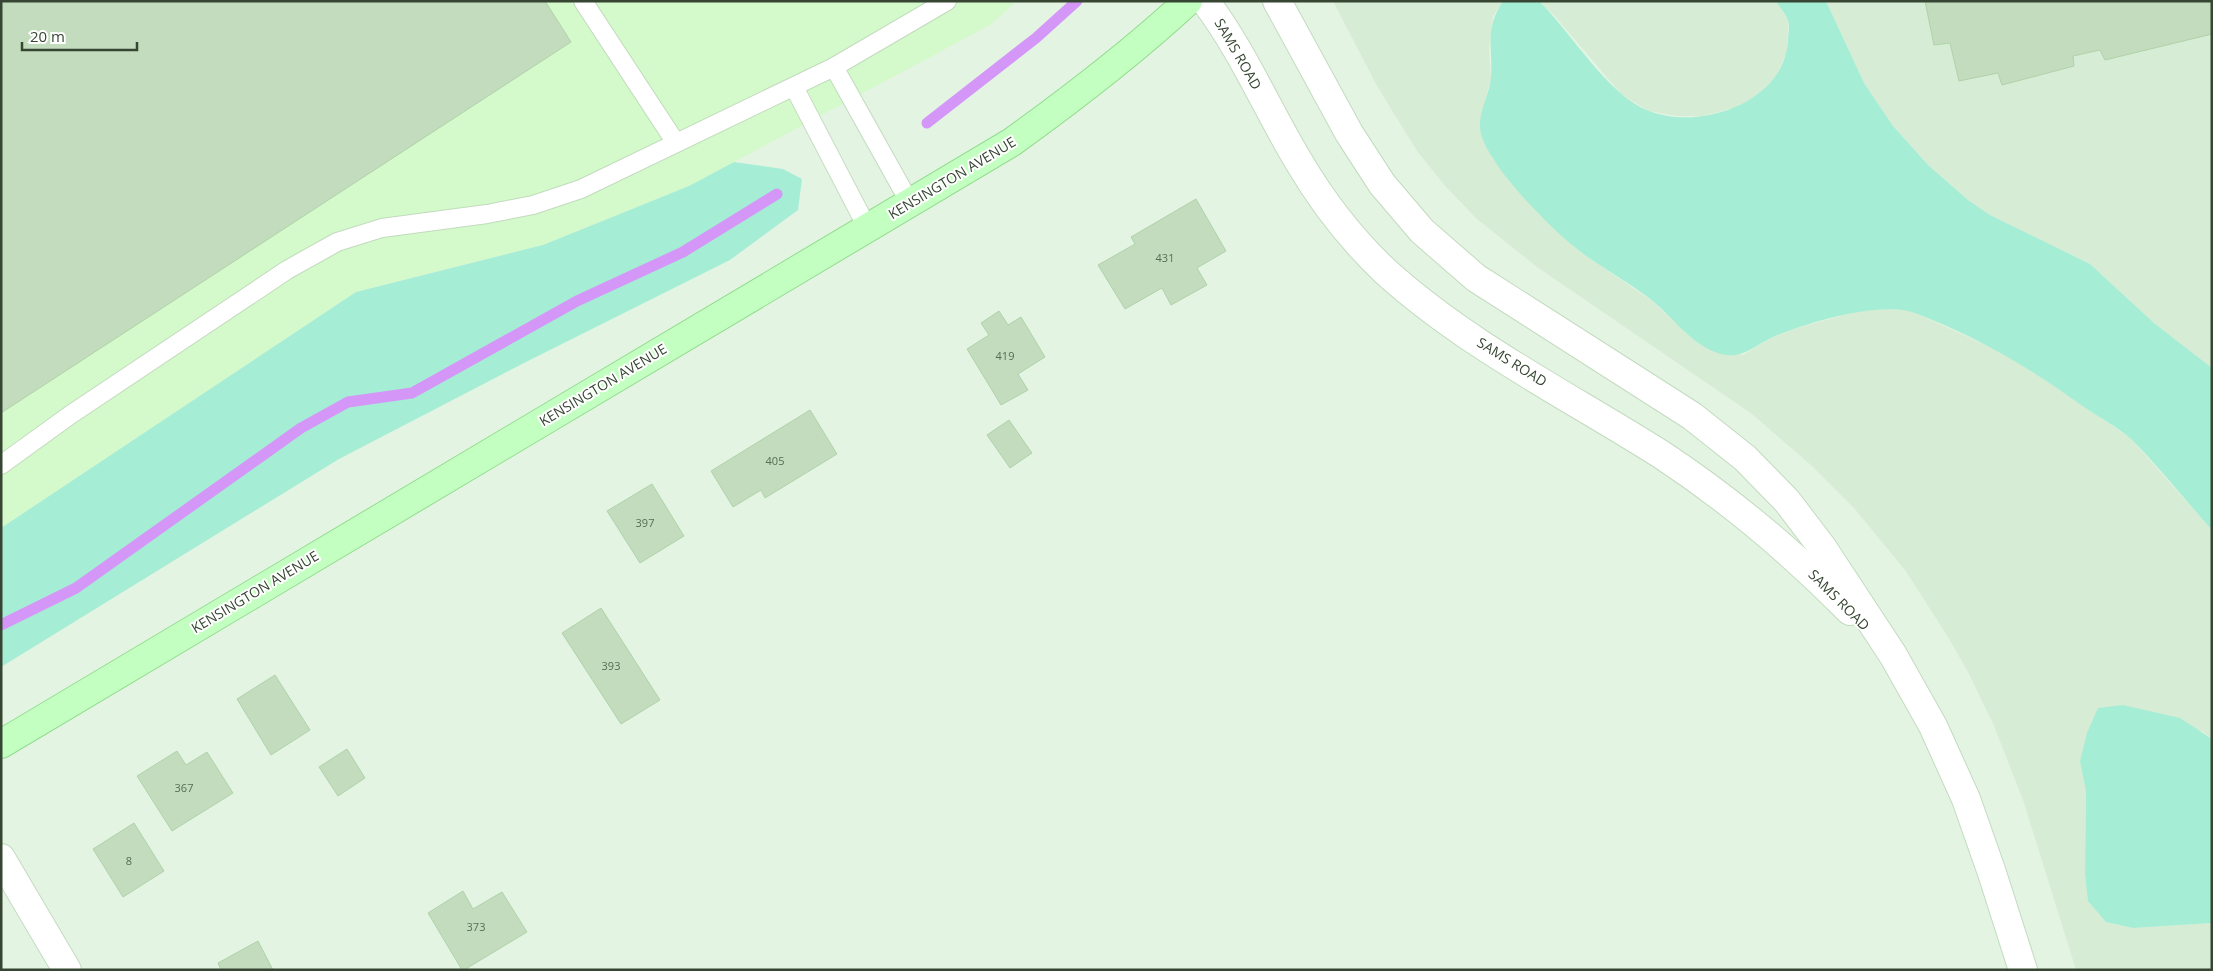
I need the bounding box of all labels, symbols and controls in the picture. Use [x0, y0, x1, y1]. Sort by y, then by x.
street label: SAMS ROAD [1210, 15, 1266, 93]
scale bar [22, 20, 138, 52]
text: 20 m [30, 26, 65, 46]
street label: KENSINGTON AVENUE [884, 132, 1019, 223]
house number: 431 [1156, 250, 1174, 265]
street label: SAMS ROAD [1474, 333, 1551, 391]
street label: KENSINGTON AVENUE [535, 339, 670, 430]
house number: 419 [996, 348, 1014, 363]
house number: 405 [766, 453, 784, 468]
house number: 397 [636, 515, 654, 530]
street label: KENSINGTON AVENUE [187, 546, 322, 637]
street label: SAMS ROAD [1805, 565, 1874, 634]
house number: 393 [602, 658, 620, 673]
house number: 367 [175, 780, 193, 795]
house number: 8 [126, 853, 132, 868]
house number: 373 [467, 919, 485, 934]

